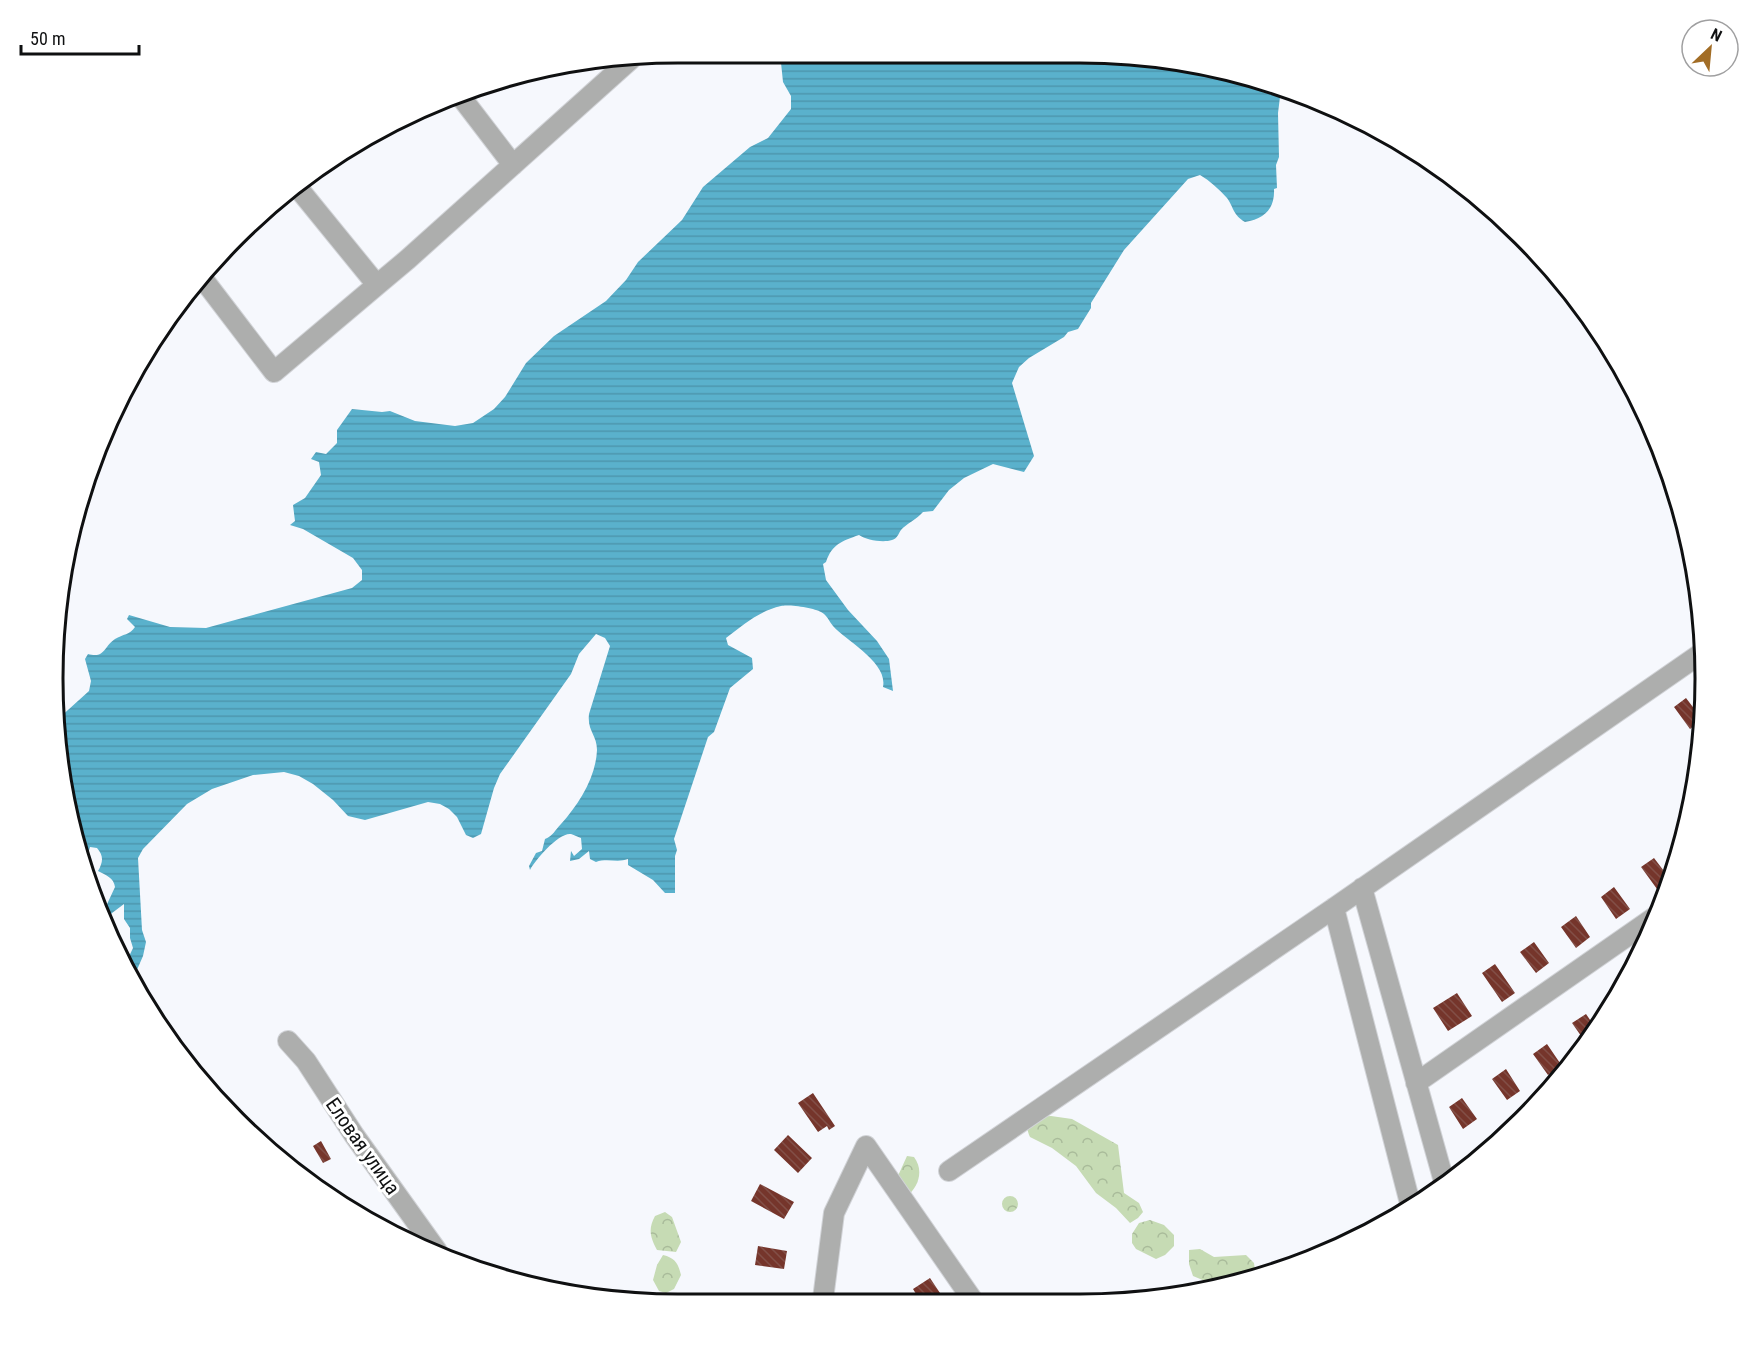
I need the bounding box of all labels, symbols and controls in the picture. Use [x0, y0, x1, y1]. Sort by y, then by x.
scale bar [21, 18, 140, 56]
north arrow [1680, 18, 1740, 78]
text: N [1708, 24, 1725, 46]
text: 50 m [30, 28, 65, 49]
street label: Еловая улица [321, 1093, 405, 1199]

